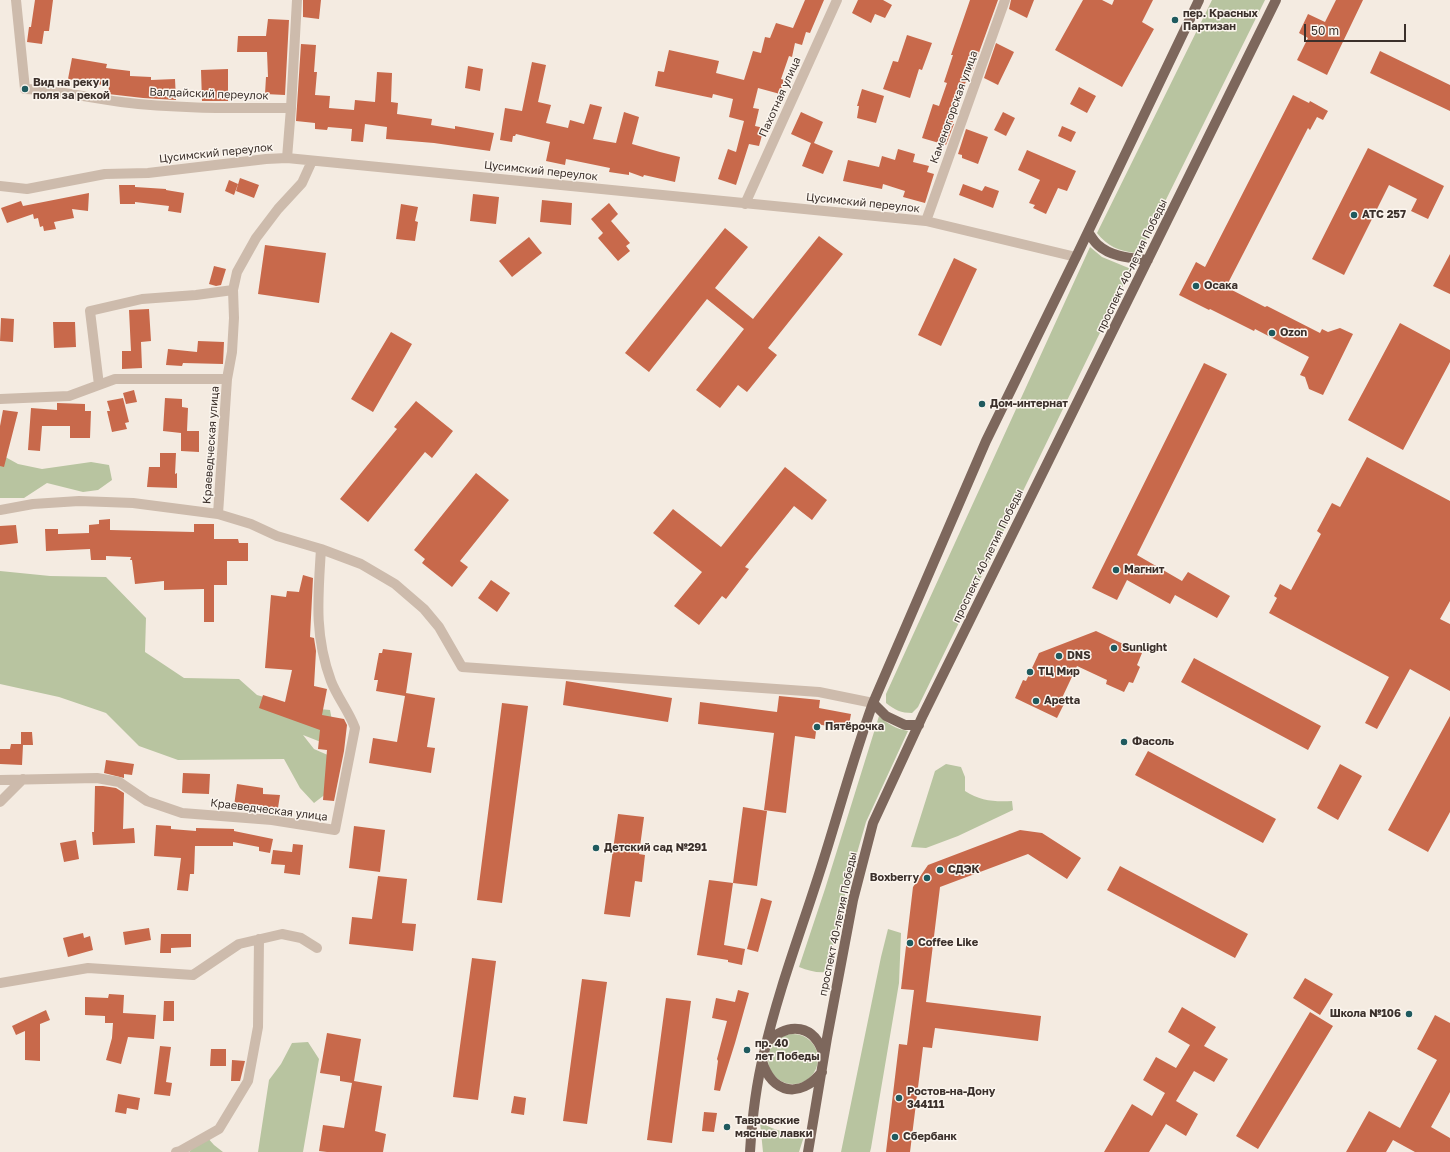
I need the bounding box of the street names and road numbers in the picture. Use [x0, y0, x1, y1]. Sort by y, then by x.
street label: Каменогорская улица [927, 49, 981, 165]
street label: Пахотная улица [756, 55, 804, 139]
street label: Валдайский переулок [149, 85, 269, 103]
street label: Цусимский переулок [158, 140, 274, 166]
street label: Цусимский переулок [483, 158, 599, 184]
street label: Цусимский переулок [805, 190, 921, 216]
street label: проспект 40-летия Победы [1094, 197, 1170, 335]
street label: Краеведческая улица [200, 386, 222, 504]
street label: проспект 40-летия Победы [950, 487, 1026, 625]
street label: Краеведческая улица [210, 796, 328, 824]
street label: проспект 40-летия Победы [816, 851, 860, 997]

